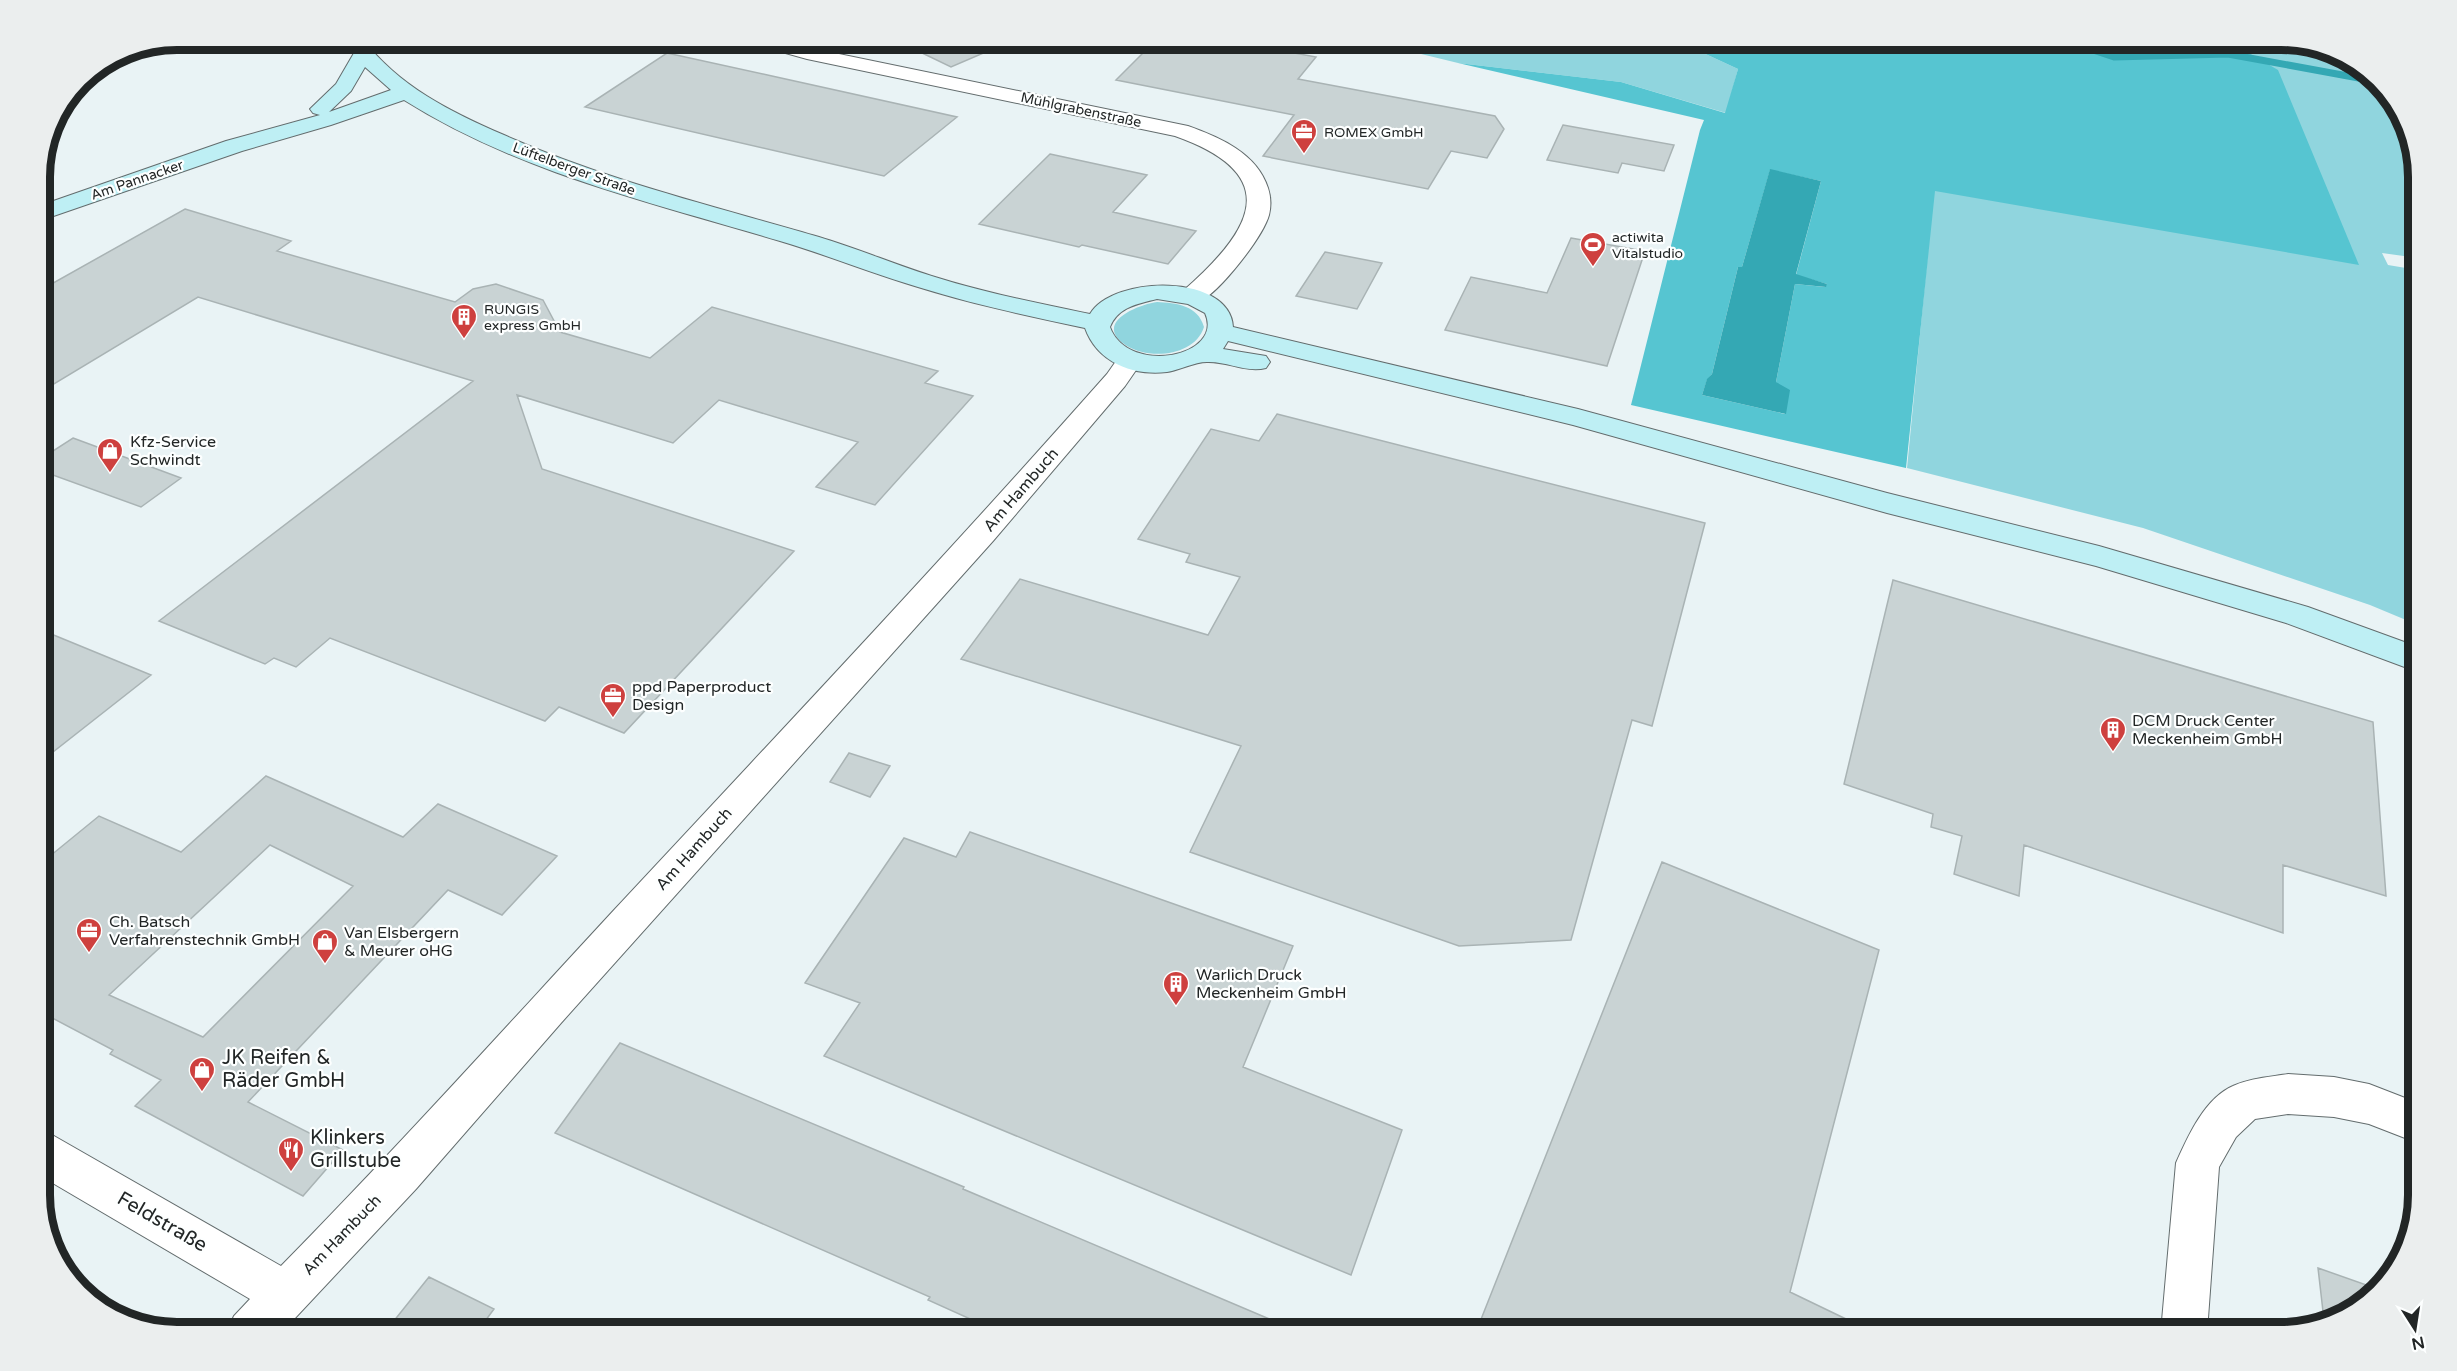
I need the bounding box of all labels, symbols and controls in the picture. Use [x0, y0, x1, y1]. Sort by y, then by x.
street label: Mühlgrabenstraße [1019, 89, 1143, 131]
office icon: ROMEX GmbH [1289, 117, 1319, 155]
place label: ROMEX GmbH [1324, 124, 1423, 141]
street label: Lüftelberger Straße [510, 139, 638, 199]
street label: Am Pannacker [88, 156, 186, 204]
place label: actiwita Vitalstudio [1612, 229, 1683, 262]
sports icon: actiwita Vitalstudio [1578, 230, 1608, 268]
place label: RUNGIS express GmbH [484, 301, 581, 334]
building icon: RUNGIS express GmbH [449, 302, 479, 340]
place label: Kfz-Service Schwindt [130, 432, 216, 470]
shop icon: Kfz-Service Schwindt [95, 436, 125, 474]
street label: Am Hambuch [979, 444, 1063, 536]
place label: ppd Paperproduct Design [632, 677, 771, 715]
office icon: ppd Paperproduct Design [598, 681, 628, 719]
place label: DCM Druck Center Meckenheim GmbH [2132, 711, 2283, 749]
building icon: DCM Druck Center Meckenheim GmbH [2098, 715, 2128, 753]
street label: Am Hambuch [652, 803, 736, 895]
place label: Ch. Batsch Verfahrenstechnik GmbH [109, 912, 300, 950]
office icon: Ch. Batsch Verfahrenstechnik GmbH [74, 916, 104, 954]
place label: Van Elsbergern & Meurer oHG [344, 923, 459, 961]
shop icon: Van Elsbergern & Meurer oHG [310, 927, 340, 965]
place label: Warlich Druck Meckenheim GmbH [1196, 965, 1347, 1003]
building icon: Warlich Druck Meckenheim GmbH [1161, 969, 1191, 1007]
place label: JK Reifen & Räder GmbH [222, 1046, 345, 1093]
shop icon: JK Reifen & Räder GmbH [187, 1055, 217, 1093]
place label: Klinkers Grillstube [310, 1126, 401, 1173]
restaurant icon: Klinkers Grillstube [276, 1135, 306, 1173]
street label: Feldstraße [113, 1187, 211, 1257]
street label: Am Hambuch [298, 1190, 386, 1280]
north arrow [2385, 1299, 2445, 1359]
text: N [2410, 1332, 2426, 1354]

